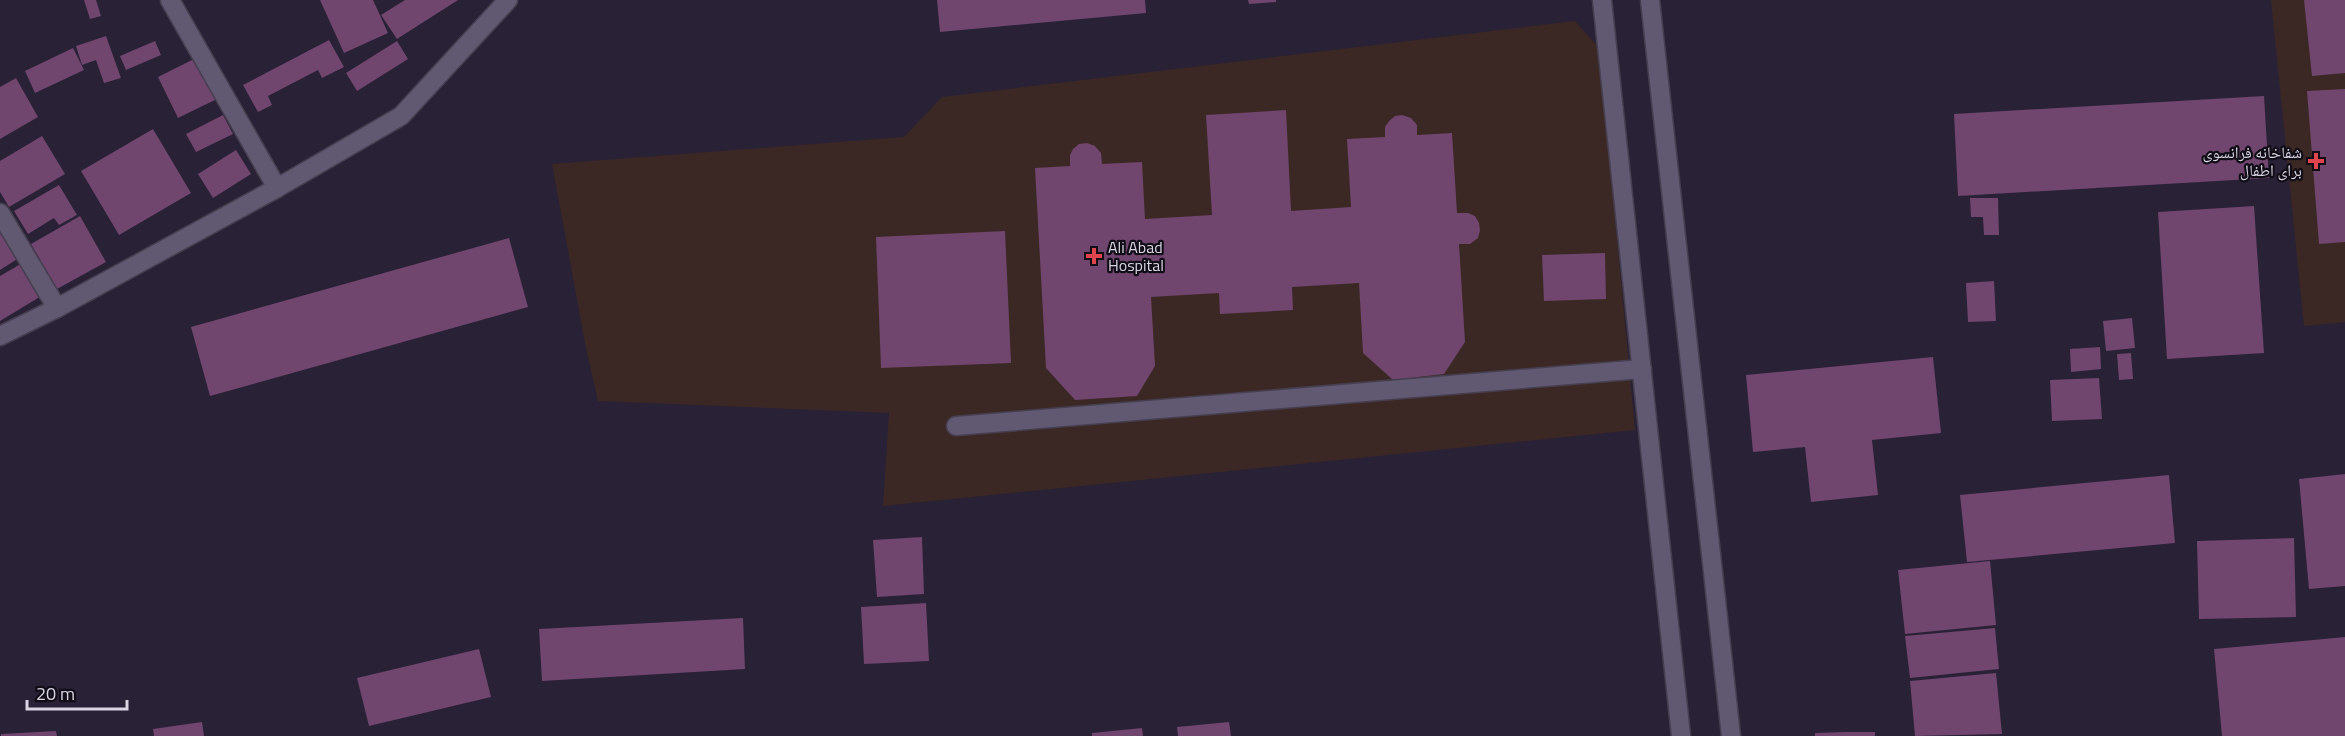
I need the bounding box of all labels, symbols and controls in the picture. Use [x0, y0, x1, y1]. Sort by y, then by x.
place label: شفاخانه فرانسوی برای اطفال [2202, 140, 2302, 182]
marker: شفاخانه فرانسوی برای اطفال [2307, 152, 2325, 170]
place label: Ali Abad Hospital [1108, 235, 1164, 277]
marker: Ali Abad Hospital [1085, 247, 1103, 265]
scale bar [27, 673, 128, 711]
text: 20 m [36, 680, 75, 707]

